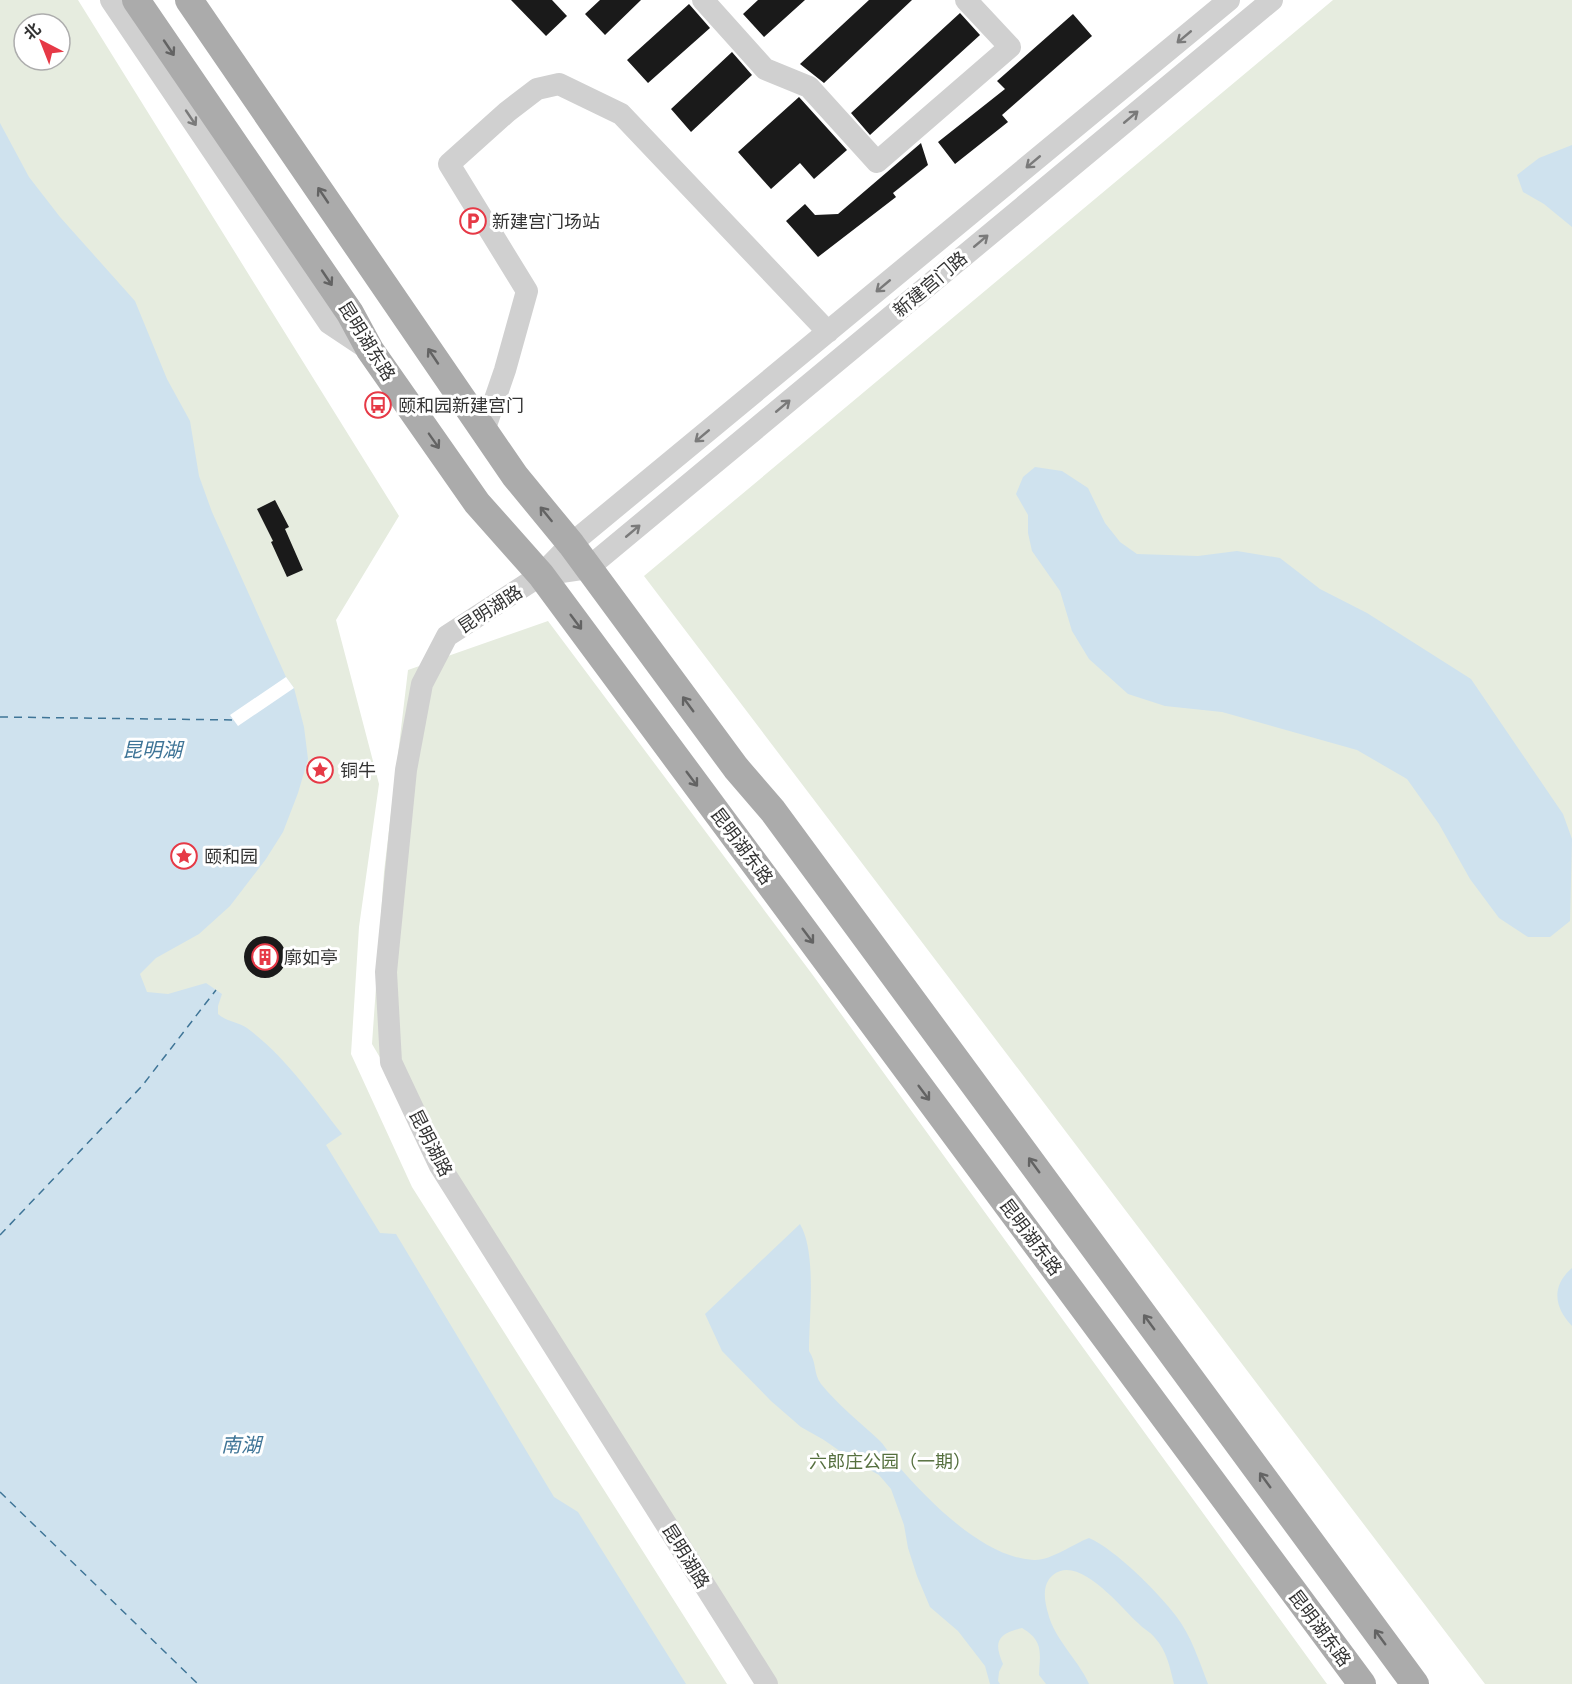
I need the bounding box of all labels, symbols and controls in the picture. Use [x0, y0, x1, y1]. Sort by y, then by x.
north arrow [12, 12, 72, 72]
text: 北 [19, 18, 45, 44]
one-way arrow [1176, 31, 1192, 44]
one-way arrow [163, 40, 175, 56]
one-way arrow [185, 109, 197, 126]
one-way arrow [1123, 110, 1138, 124]
one-way arrow [1025, 155, 1041, 168]
one-way arrow [317, 187, 329, 204]
parking icon: 新建宫门场站 [458, 206, 488, 236]
place label: 新建宫门场站 [492, 210, 600, 233]
one-way arrow [973, 235, 989, 248]
street label: 新建宫门路 [888, 246, 972, 322]
one-way arrow [321, 270, 333, 286]
one-way arrow [876, 279, 891, 293]
street label: 昆明湖东路 [333, 297, 401, 385]
one-way arrow [427, 348, 439, 365]
bus stop icon: 颐和园新建宫门 [363, 390, 393, 420]
place label: 颐和园新建宫门 [398, 394, 524, 417]
one-way arrow [775, 399, 790, 413]
one-way arrow [695, 429, 710, 443]
one-way arrow [428, 432, 440, 448]
one-way arrow [540, 506, 553, 522]
one-way arrow [625, 524, 641, 537]
street label: 昆明湖路 [454, 580, 526, 638]
one-way arrow [570, 614, 582, 630]
one-way arrow [682, 697, 694, 713]
water label: 昆明湖 [122, 737, 185, 762]
place icon: 铜牛 [305, 755, 335, 785]
place label: 铜牛 [340, 759, 376, 782]
one-way arrow [686, 771, 698, 787]
street label: 昆明湖东路 [706, 803, 778, 889]
place icon: 颐和园 [169, 841, 199, 871]
place label: 颐和园 [204, 845, 258, 868]
one-way arrow [802, 927, 814, 943]
building icon: 廓如亭 [250, 942, 280, 972]
place label: 廓如亭 [284, 946, 338, 969]
one-way arrow [918, 1084, 931, 1100]
street label: 昆明湖路 [404, 1106, 458, 1180]
one-way arrow [1027, 1158, 1040, 1174]
street label: 昆明湖东路 [995, 1194, 1067, 1280]
one-way arrow [1143, 1315, 1155, 1331]
water label: 南湖 [221, 1432, 264, 1457]
park label: 六郎庄公园（一期） [809, 1450, 971, 1473]
one-way arrow [1258, 1472, 1271, 1488]
street label: 昆明湖路 [657, 1519, 715, 1593]
street label: 昆明湖东路 [1284, 1585, 1356, 1671]
one-way arrow [1374, 1629, 1386, 1645]

